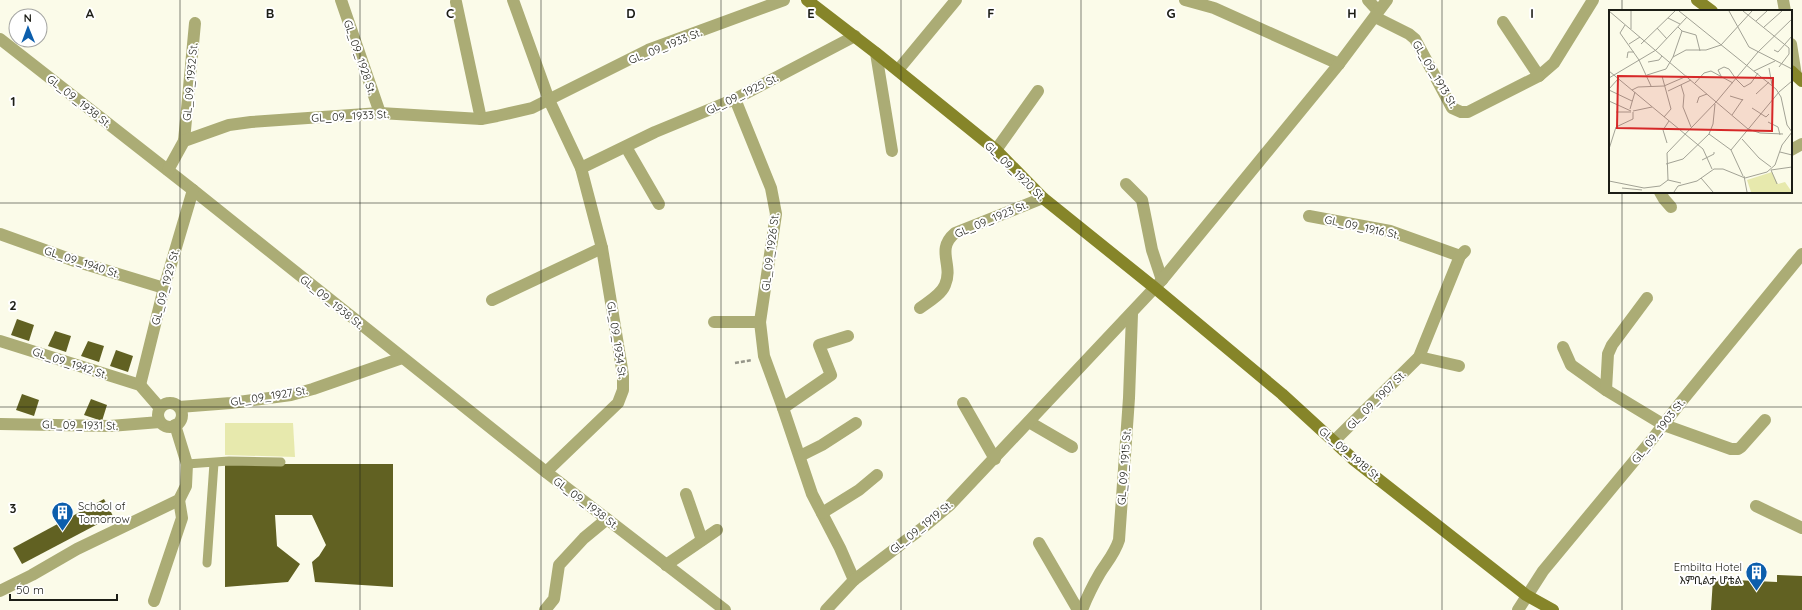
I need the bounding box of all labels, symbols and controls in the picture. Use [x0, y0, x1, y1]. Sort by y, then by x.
text: A [86, 5, 95, 21]
text: B [266, 5, 274, 21]
text: C [446, 5, 454, 21]
text: D [626, 5, 636, 21]
text: E [807, 5, 815, 21]
text: F [987, 5, 995, 21]
text: G [1166, 5, 1176, 21]
text: H [1347, 5, 1357, 21]
text: I [1530, 5, 1534, 21]
north arrow [8, 8, 48, 48]
inset map [1609, 10, 1792, 193]
text: N [24, 11, 32, 25]
street label: GL_09_1928 St. [341, 18, 379, 96]
street label: GL_09_1933 St. [626, 25, 704, 67]
street label: GL_09_1913 St. [1409, 38, 1461, 110]
street label: GL_09_1932 St. [180, 43, 200, 121]
street label: GL_09_1925 St. [704, 71, 780, 117]
street label: GL_09_1938 St. [44, 72, 114, 130]
text: 1 [10, 93, 16, 109]
street label: GL_09_1933 St. [311, 107, 389, 125]
street label: GL_09_1920 St. [982, 139, 1048, 203]
street label: GL_09_1923 St. [952, 197, 1030, 241]
street label: GL_09_1926 St. [758, 212, 782, 292]
street label: GL_09_1916 St. [1323, 212, 1401, 242]
street label: GL_09_1940 St. [43, 243, 121, 281]
street label: GL_09_1929 St. [148, 247, 182, 327]
street label: GL_09_1938 St. [297, 272, 367, 332]
text: 2 [9, 297, 17, 313]
street label: GL_09_1934 St. [604, 301, 630, 379]
street label: GL_09_1942 St. [31, 344, 109, 382]
street label: GL_09_1907 St. [1344, 368, 1408, 432]
street label: GL_09_1927 St. [230, 383, 308, 409]
street label: GL_09_1903 St. [1628, 396, 1688, 466]
street label: GL_09_1931 St. [42, 417, 118, 433]
street label: GL_09_1918 St. [1316, 424, 1384, 484]
street label: GL_09_1915 St. [1114, 429, 1134, 505]
street label: GL_09_1938 St. [551, 474, 621, 532]
street label: GL_09_1919 St. [887, 498, 955, 556]
building icon: School of Tomorrow [50, 499, 76, 532]
place label: School of Tomorrow [78, 499, 130, 526]
text: 3 [10, 500, 17, 516]
place label: Embilta Hotel እምቢልታ ሆቴል [1674, 560, 1743, 587]
building icon: Embilta Hotel እምቢልታ ሆቴል [1744, 560, 1770, 593]
scale bar [10, 576, 117, 602]
text: 50 m [16, 582, 44, 597]

